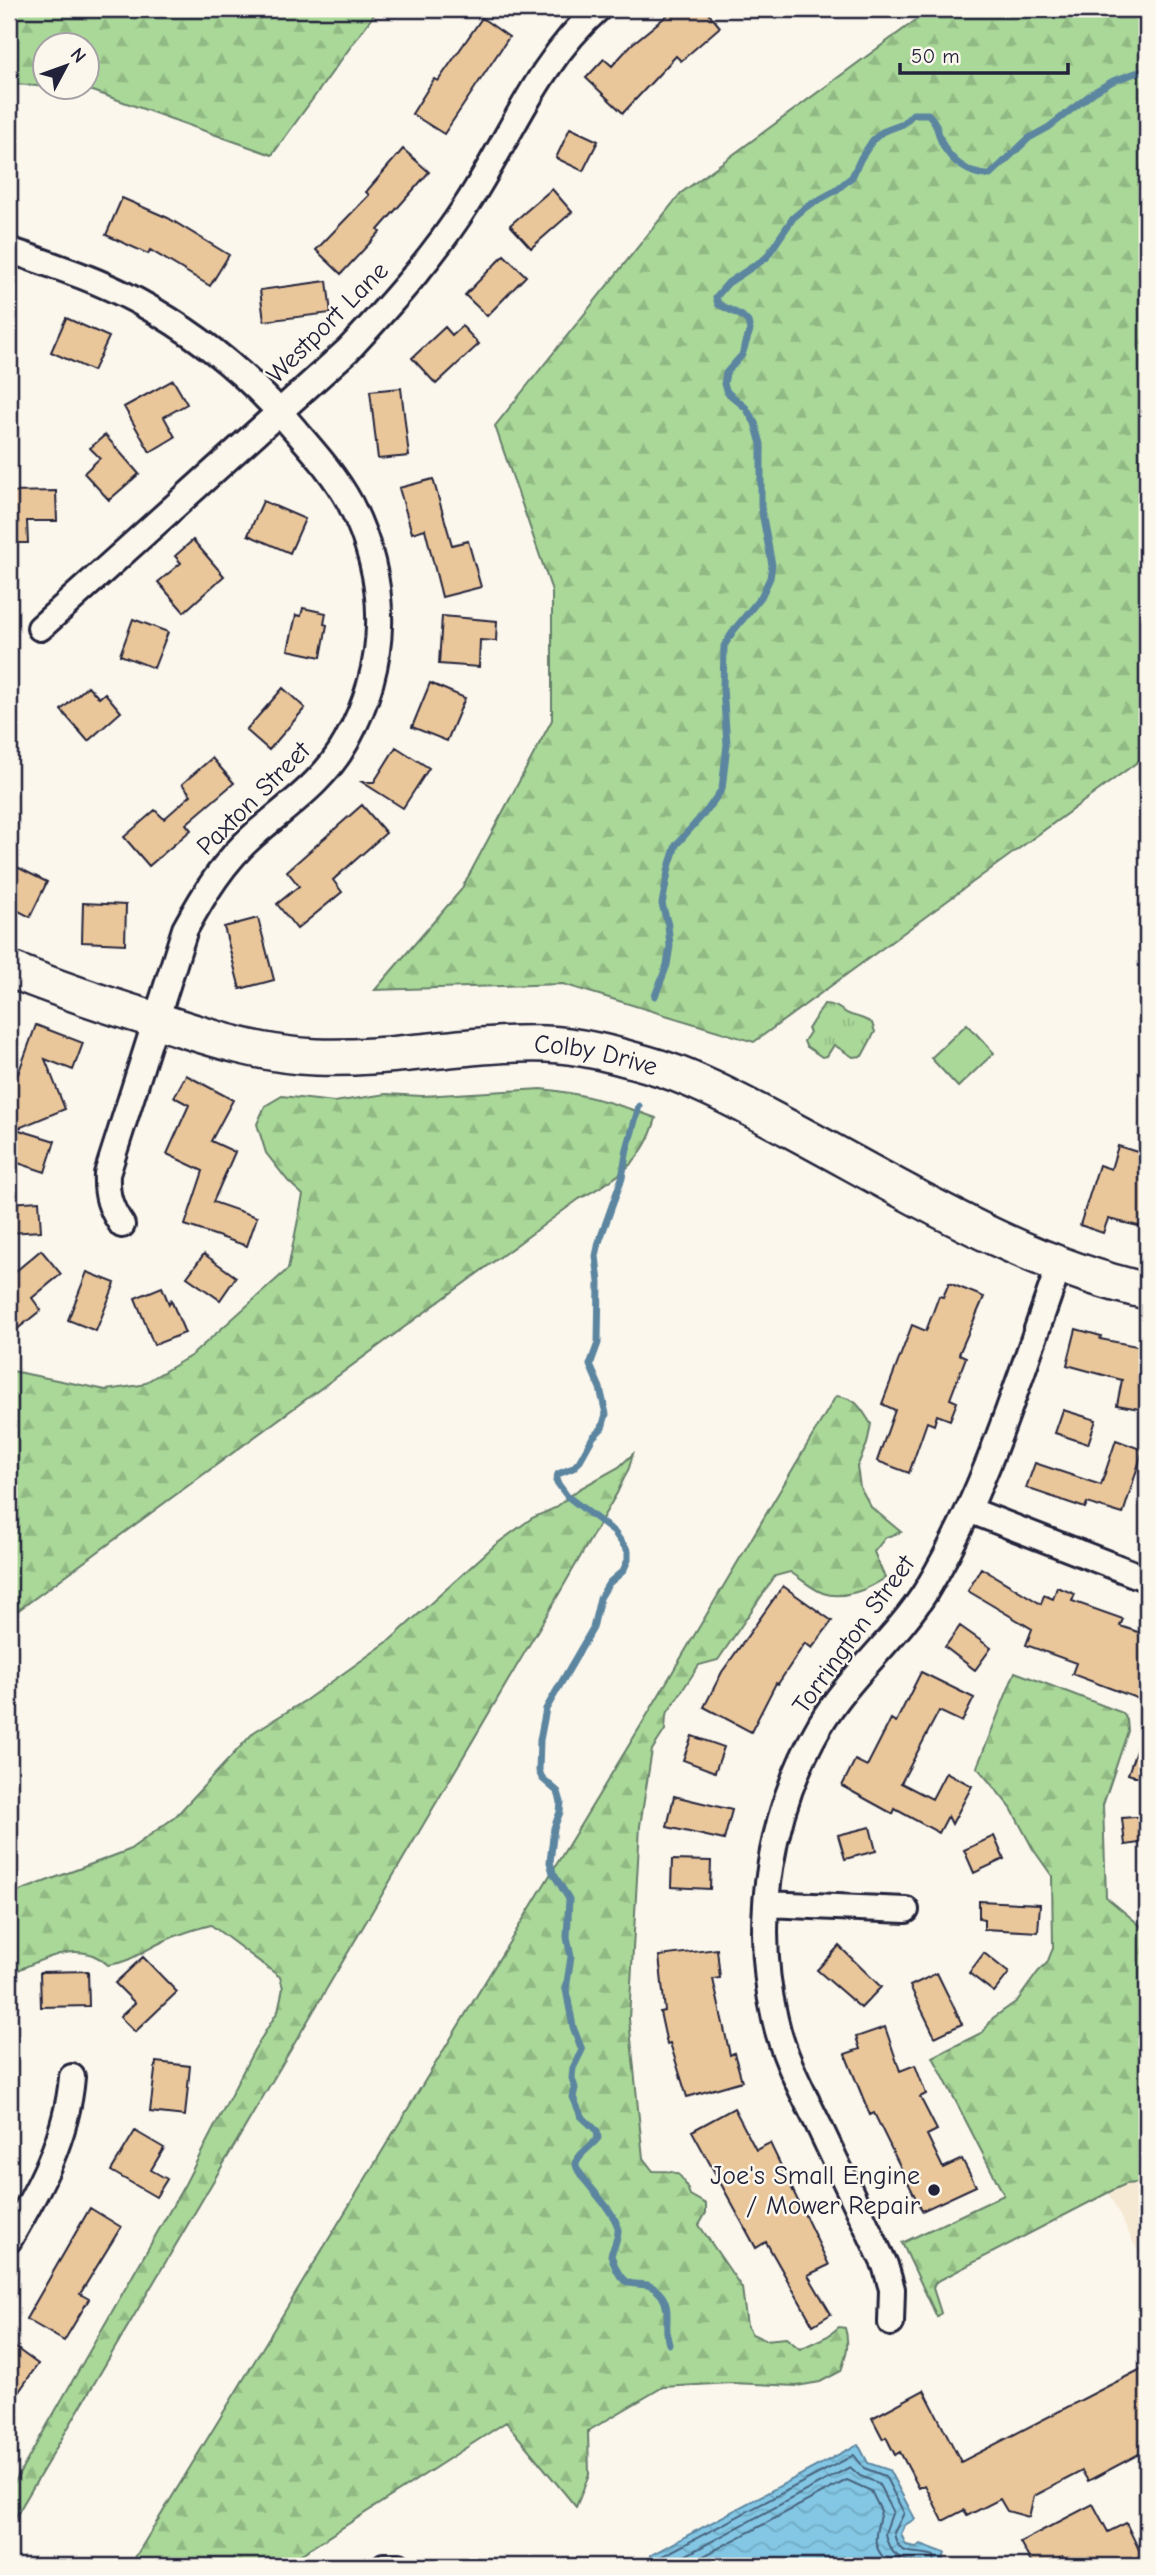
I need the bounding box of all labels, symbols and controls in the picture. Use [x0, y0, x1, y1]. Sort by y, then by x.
north arrow [32, 32, 102, 102]
scale bar [900, 32, 1068, 76]
text: N [66, 44, 90, 67]
text: 50 m [911, 44, 960, 68]
street label: Westport Lane [261, 256, 395, 390]
street label: Paxton Street [191, 735, 318, 862]
street label: Colby Drive [534, 1030, 661, 1082]
street label: Torrington Street [786, 1548, 922, 1720]
place label: Joe's Small Engine / Mower Repair [710, 2161, 921, 2221]
marker: Joe's Small Engine / Mower Repair [926, 2182, 942, 2198]

